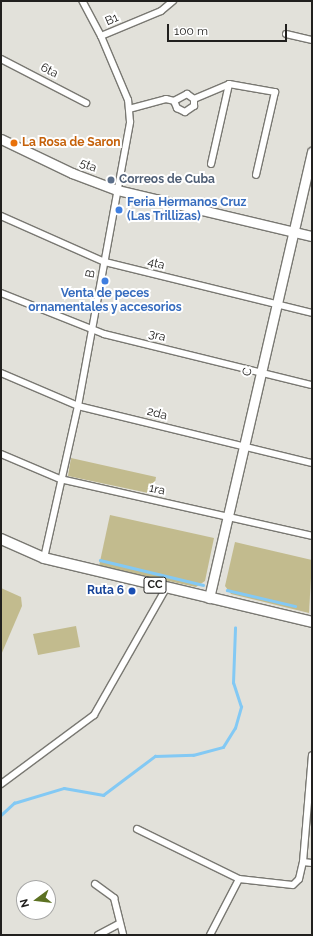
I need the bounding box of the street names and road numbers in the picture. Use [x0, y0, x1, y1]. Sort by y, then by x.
street label: B1 [103, 11, 121, 29]
street label: 6ta [38, 61, 60, 81]
street label: 5ta [77, 156, 99, 176]
street label: 4ta [146, 255, 166, 273]
street label: B [83, 269, 99, 279]
street label: 3ra [147, 327, 167, 345]
street label: C [240, 366, 256, 378]
street label: 2da [145, 405, 169, 423]
street label: 1ra [148, 481, 166, 499]
road number: CC [143, 576, 167, 594]

